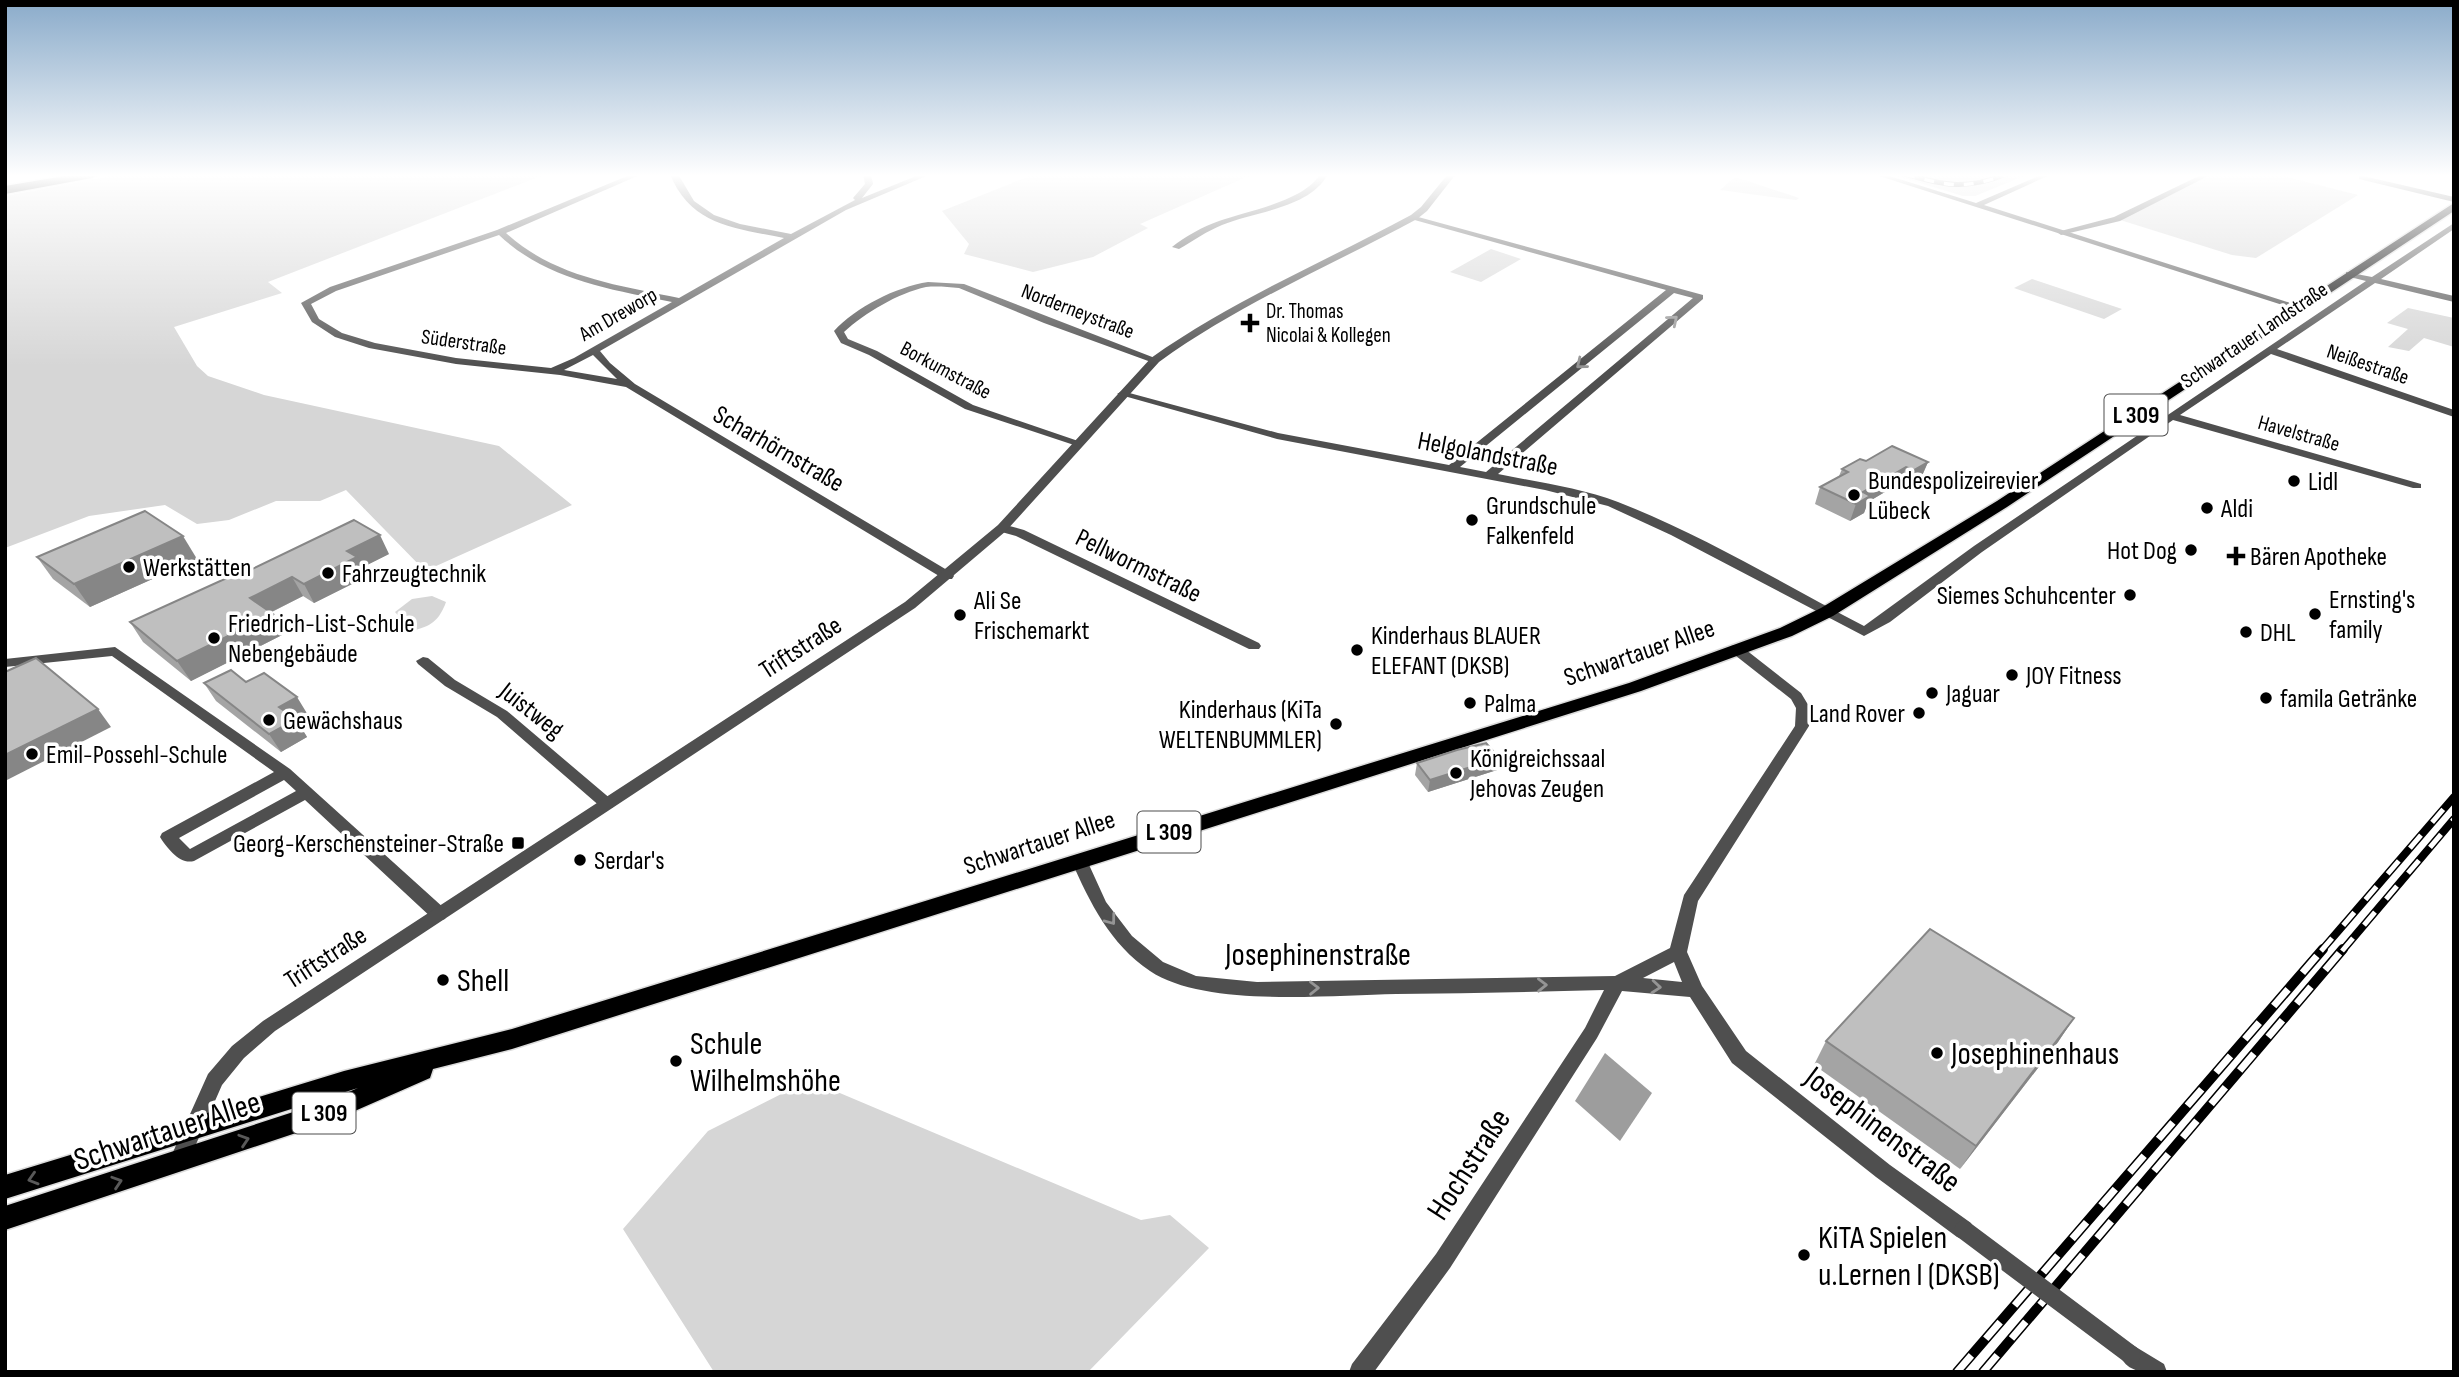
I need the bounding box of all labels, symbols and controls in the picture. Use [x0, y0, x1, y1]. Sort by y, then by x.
street label: Schwartauer Landstraße [2176, 277, 2332, 394]
street label: Norderneystraße [1018, 279, 1138, 344]
street label: Am Dreworp [574, 282, 662, 347]
place label: Dr. Thomas Nicolai & Kollegen [1266, 299, 1391, 348]
marker: Dr. Thomas Nicolai & Kollegen [1240, 313, 1260, 333]
one-way arrow [1664, 316, 1677, 328]
street label: Süderstraße [420, 324, 508, 361]
street label: Borkumstraße [896, 336, 995, 405]
street label: Neißestraße [2323, 339, 2412, 390]
one-way arrow [1576, 355, 1588, 368]
road number: L 309 [2104, 394, 2168, 436]
street label: Scharhörnstraße [707, 399, 849, 499]
street label: Havelstraße [2255, 410, 2343, 457]
street label: Helgolandstraße [1415, 426, 1560, 483]
place label: Bundespolizeirevier Lübeck [1868, 466, 2039, 527]
place label: Lidl [2308, 467, 2338, 498]
marker: Lidl [2286, 473, 2302, 489]
marker: Bundespolizeirevier Lübeck [1846, 487, 1862, 503]
place label: Grundschule Falkenfeld [1486, 491, 1596, 552]
place label: Aldi [2220, 494, 2253, 525]
marker: Aldi [2199, 500, 2215, 516]
marker: Grundschule Falkenfeld [1464, 512, 1480, 528]
street label: Pellwormstraße [1070, 523, 1206, 610]
place label: Hot Dog [2107, 536, 2177, 567]
marker: Hot Dog [2183, 542, 2199, 558]
place label: Bären Apotheke [2250, 542, 2387, 573]
marker: Bären Apotheke [2228, 548, 2244, 564]
place label: Werkstätten [143, 553, 251, 584]
marker: Werkstätten [121, 559, 137, 575]
place label: Fahrzeugtechnik [342, 559, 486, 590]
marker: Fahrzeugtechnik [320, 565, 336, 581]
place label: Siemes Schuhcenter [1937, 581, 2117, 612]
place label: Ernsting's family [2329, 585, 2415, 646]
place label: Ali Se Frischemarkt [973, 586, 1090, 647]
marker: Siemes Schuhcenter [2122, 587, 2138, 603]
marker: Ernsting's family [2307, 606, 2323, 622]
marker: Ali Se Frischemarkt [952, 607, 968, 623]
place label: Friedrich-List-Schule Nebengebäude [228, 609, 415, 670]
street label: Triftstraße [754, 610, 848, 686]
street label: Schwartauer Allee [1560, 613, 1719, 694]
place label: DHL [2260, 618, 2296, 649]
place label: Kinderhaus BLAUER ELEFANT (DKSB) [1371, 621, 1541, 682]
marker: DHL [2238, 624, 2254, 640]
marker: Friedrich-List-Schule Nebengebäude [206, 630, 222, 646]
marker: Kinderhaus BLAUER ELEFANT (DKSB) [1349, 642, 1365, 658]
place label: JOY Fitness [2025, 661, 2122, 692]
marker: JOY Fitness [2004, 667, 2020, 683]
street label: Juistweg [492, 676, 570, 746]
place label: Jaguar [1945, 679, 2001, 710]
place label: famila Getränke [2280, 684, 2417, 715]
marker: Jaguar [1924, 685, 1940, 701]
place label: Palma [1484, 689, 1536, 720]
marker: famila Getränke [2258, 690, 2274, 706]
place label: Kinderhaus (KiTa WELTENBUMMLER) [1159, 695, 1322, 756]
marker: Palma [1462, 695, 1478, 711]
place label: Land Rover [1809, 699, 1906, 730]
marker: Land Rover [1911, 705, 1927, 721]
place label: Gewächshaus [283, 706, 403, 737]
marker: Gewächshaus [261, 712, 277, 728]
marker: Kinderhaus (KiTa WELTENBUMMLER) [1328, 716, 1344, 732]
place label: Emil-Possehl-Schule [46, 740, 227, 771]
place label: Königreichssaal Jehovas Zeugen [1469, 744, 1605, 805]
marker: Emil-Possehl-Schule [24, 746, 40, 762]
marker: Königreichssaal Jehovas Zeugen [1448, 765, 1464, 781]
street label: Schwartauer Allee [960, 804, 1119, 882]
road number: L 309 [1138, 812, 1200, 852]
place label: Georg-Kerschensteiner-Straße [233, 829, 504, 860]
marker: Georg-Kerschensteiner-Straße [510, 835, 526, 851]
place label: Serdar's [594, 846, 665, 877]
marker: Serdar's [572, 852, 588, 868]
one-way arrow [1102, 913, 1115, 925]
street label: Triftstraße [279, 920, 373, 996]
street label: Josephinenstraße [1224, 936, 1411, 975]
place label: Shell [457, 962, 509, 1001]
marker: Shell [435, 972, 451, 988]
one-way arrow [1537, 977, 1548, 992]
one-way arrow [1651, 979, 1662, 994]
one-way arrow [1309, 981, 1320, 996]
place label: Schule Wilhelmshöhe [690, 1025, 841, 1101]
place label: Josephinenhaus [1950, 1035, 2119, 1074]
marker: Josephinenhaus [1929, 1045, 1945, 1061]
marker: Schule Wilhelmshöhe [668, 1053, 684, 1069]
street label: Josephinenstraße [1795, 1058, 1968, 1202]
street label: Schwartauer Allee [69, 1083, 266, 1180]
road number: L 309 [292, 1092, 356, 1134]
street label: Hochstraße [1419, 1102, 1520, 1228]
one-way arrow [238, 1133, 250, 1148]
one-way arrow [27, 1170, 39, 1185]
one-way arrow [110, 1175, 122, 1190]
place label: KiTA Spielen u.Lernen I (DKSB) [1818, 1219, 2000, 1295]
marker: KiTA Spielen u.Lernen I (DKSB) [1796, 1247, 1812, 1263]

